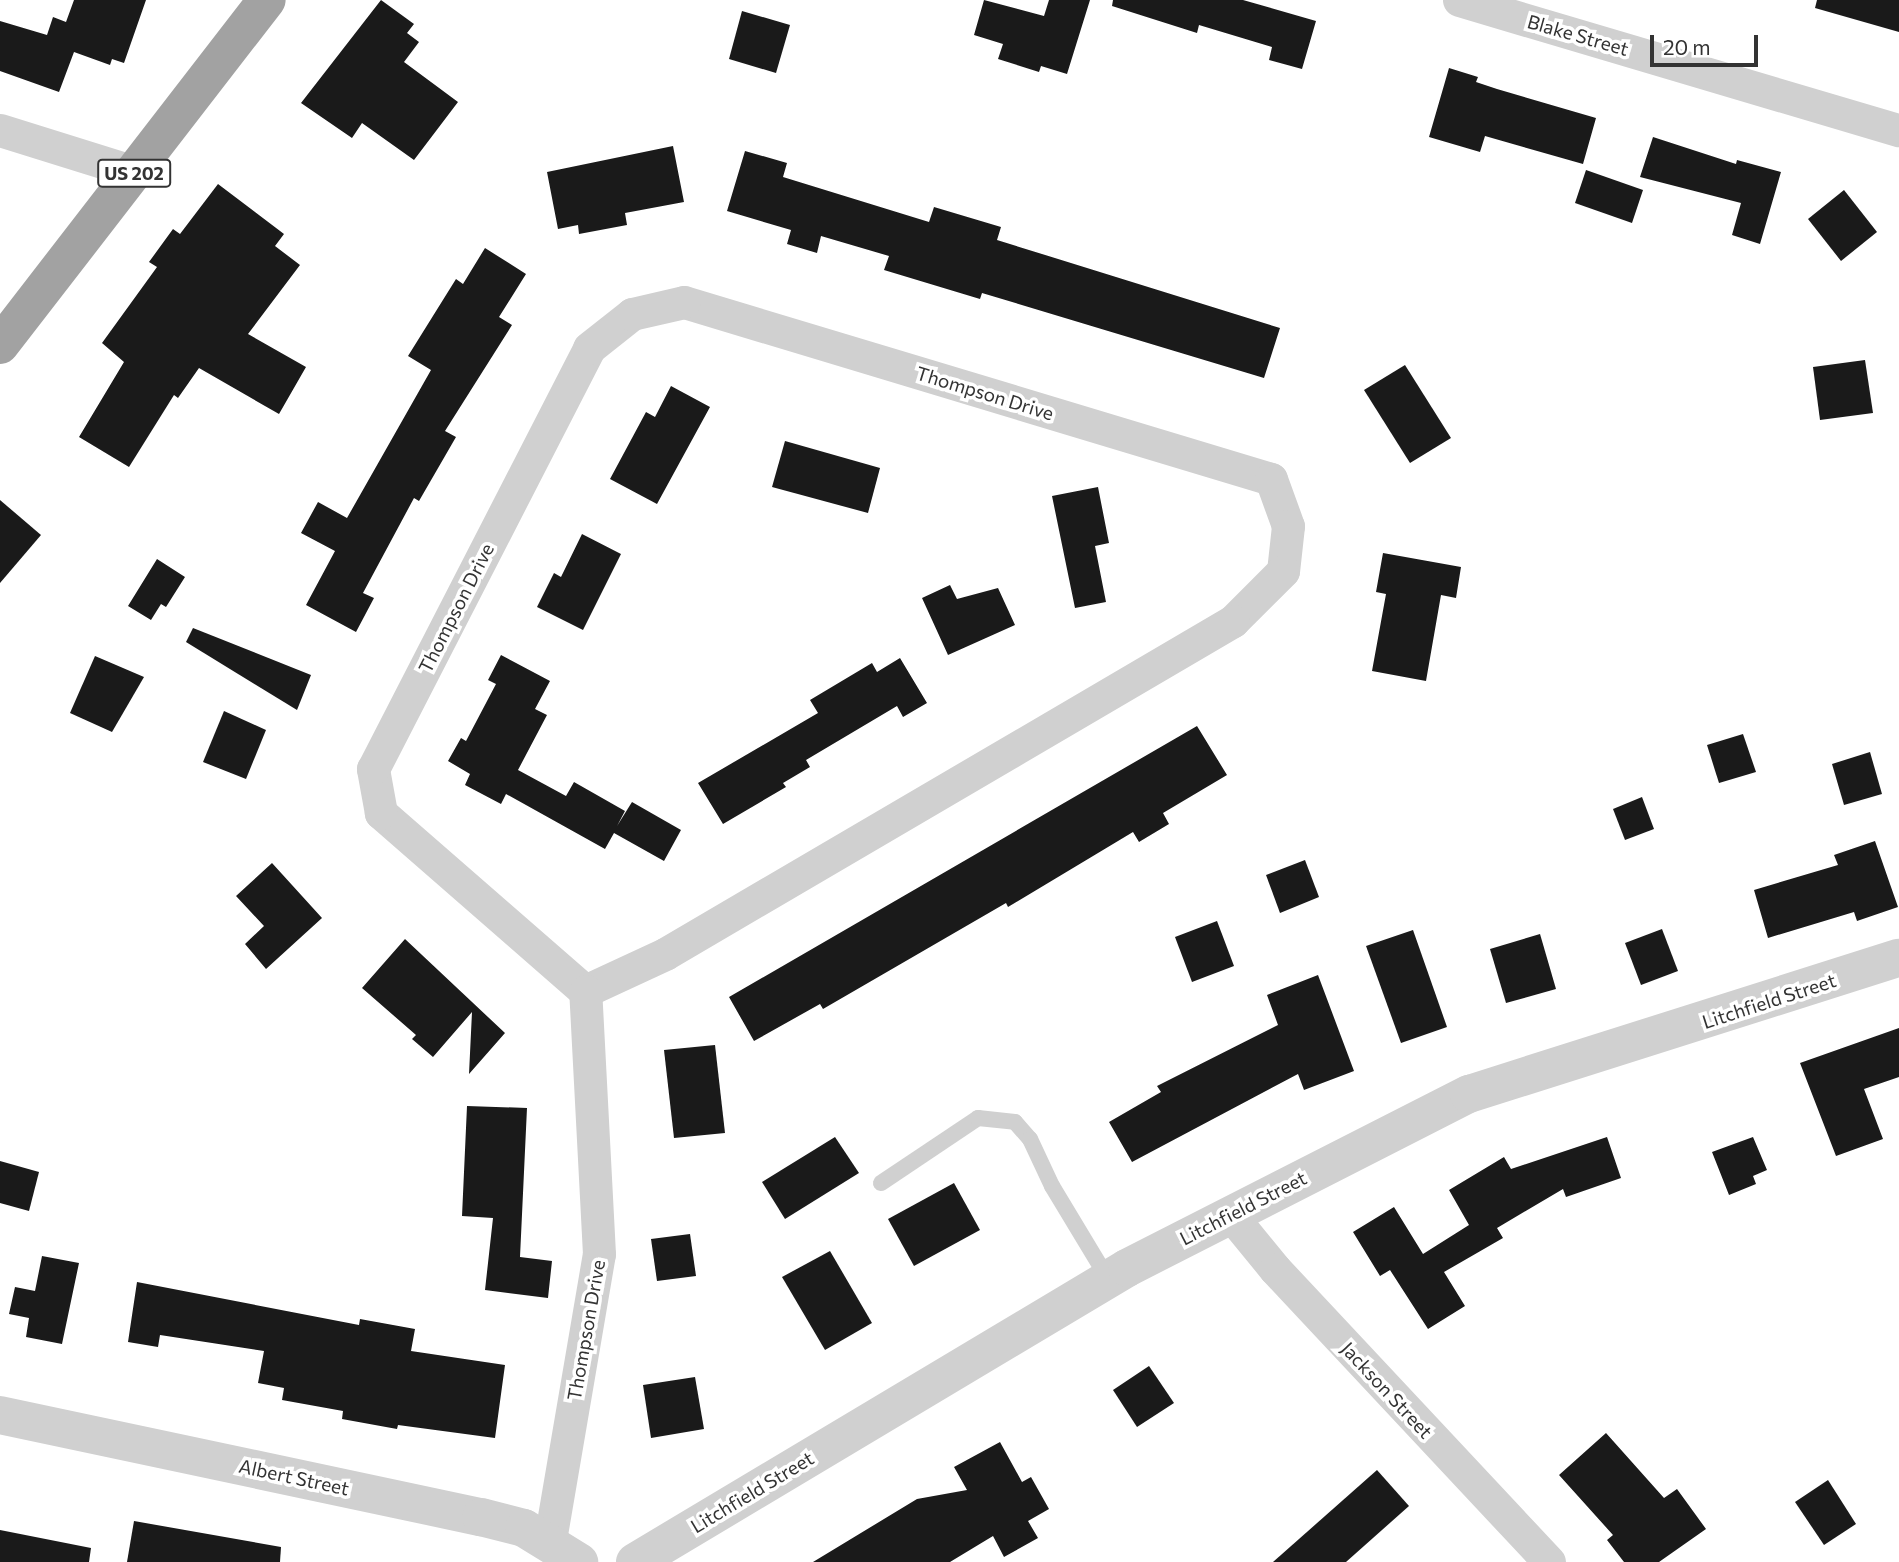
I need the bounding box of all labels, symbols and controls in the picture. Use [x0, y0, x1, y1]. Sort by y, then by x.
street label: Blake Street [1525, 10, 1631, 60]
scale bar [1654, 21, 1762, 65]
text: 20 m [1663, 34, 1711, 59]
road number: US 202 [96, 158, 172, 188]
street label: Thompson Drive [914, 361, 1056, 425]
street label: Thompson Drive [414, 539, 498, 677]
street label: Litchfield Street [1699, 969, 1839, 1033]
street label: Litchfield Street [1176, 1166, 1310, 1250]
street label: Thompson Drive [562, 1258, 610, 1402]
street label: Jackson Street [1337, 1337, 1437, 1443]
street label: Litchfield Street [686, 1446, 818, 1538]
street label: Albert Street [237, 1454, 351, 1500]

